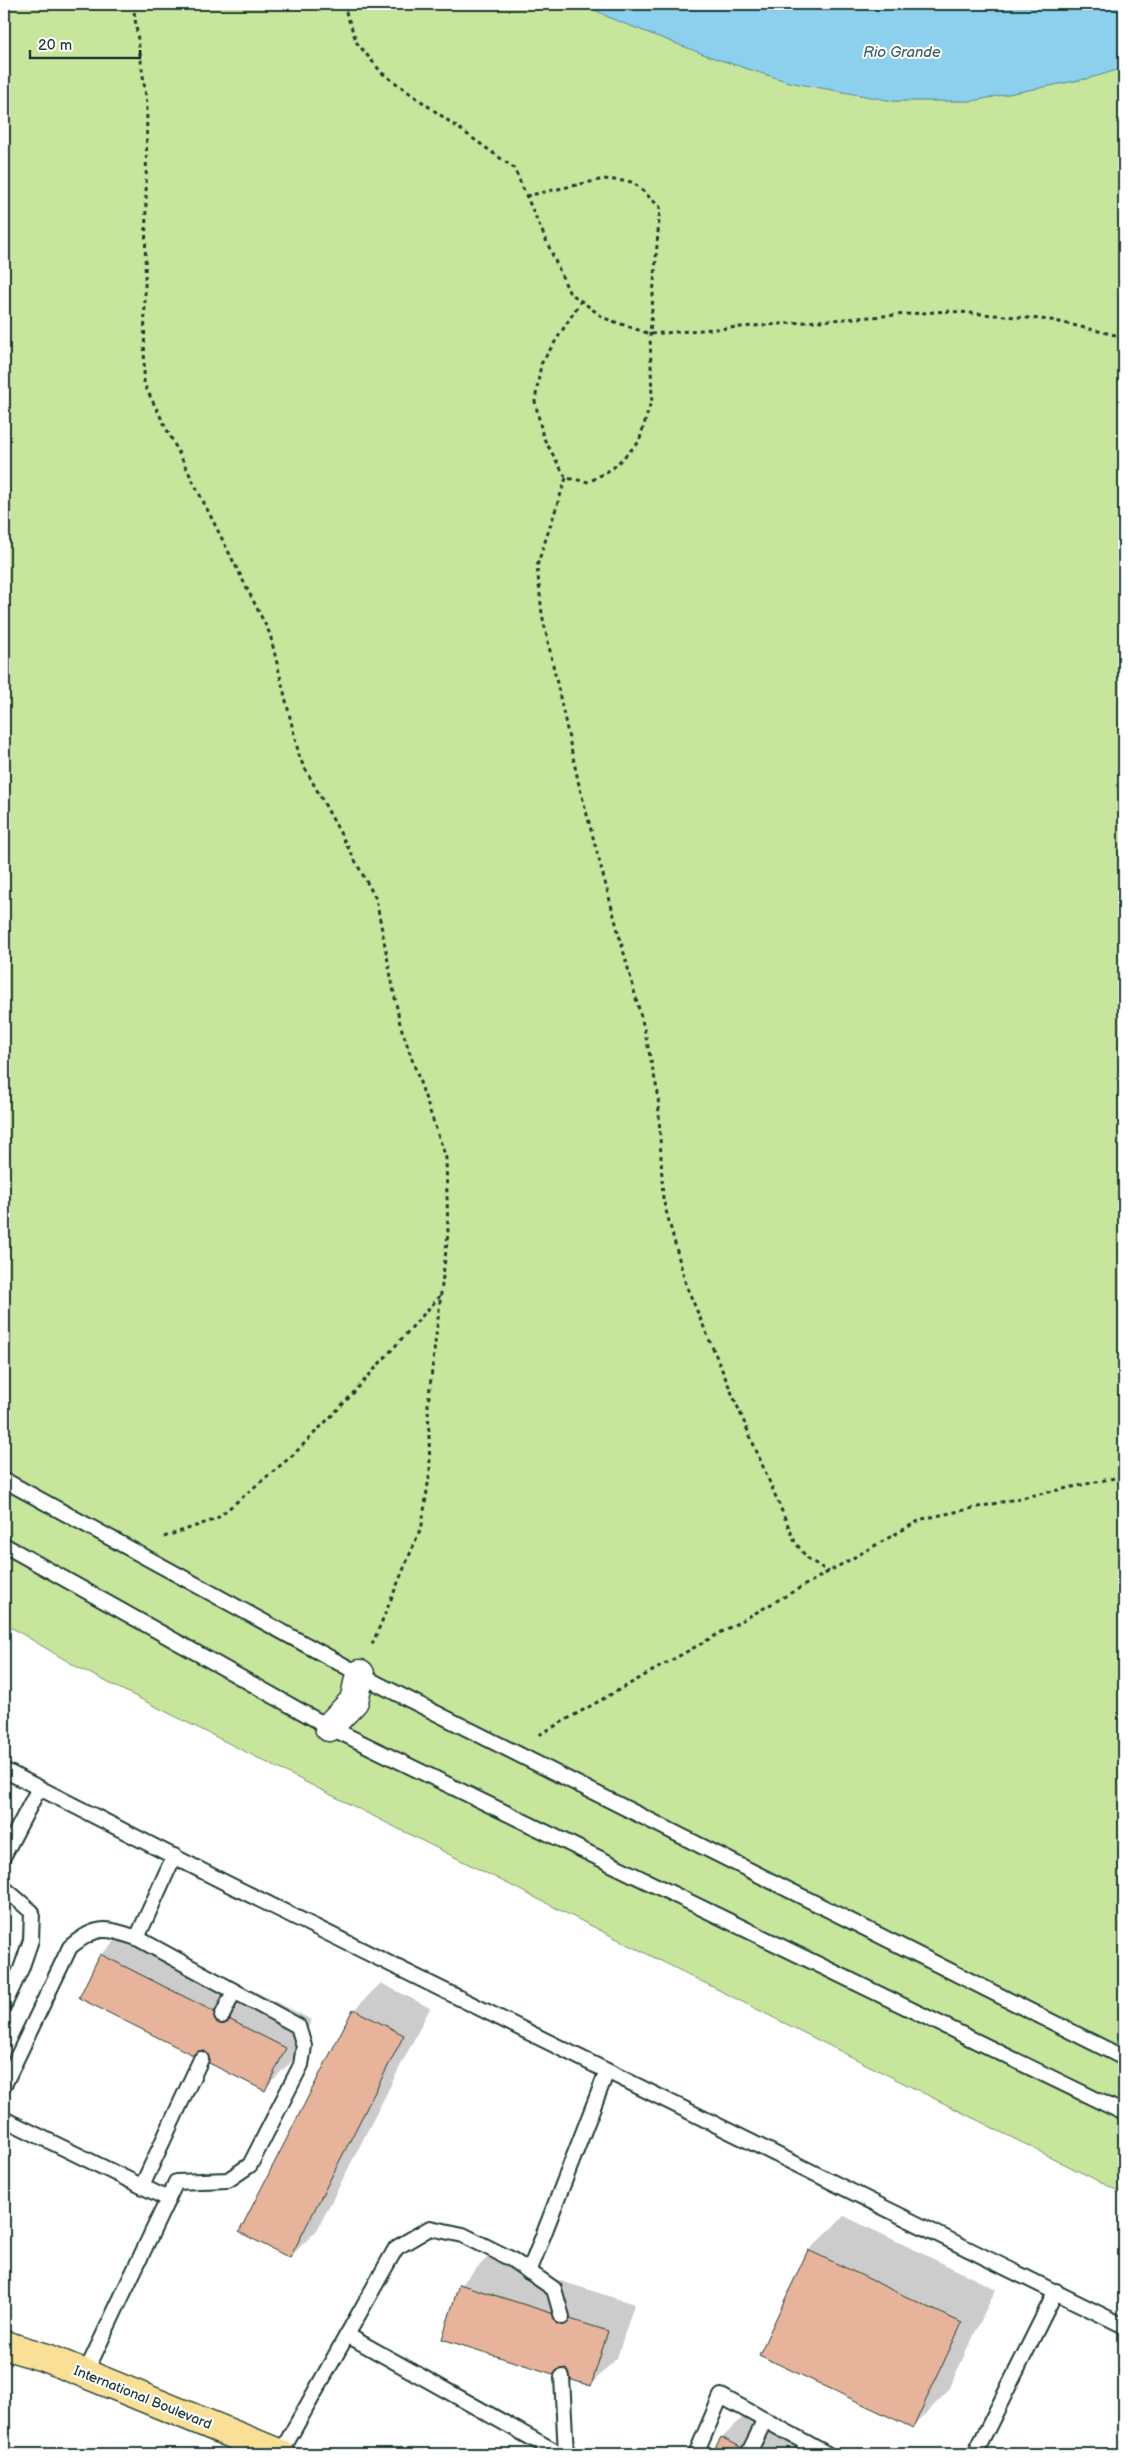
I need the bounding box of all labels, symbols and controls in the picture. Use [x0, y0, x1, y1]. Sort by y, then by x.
scale bar [30, 28, 140, 60]
text: 20 m [38, 36, 72, 55]
water label: Rio Grande [863, 43, 941, 62]
street label: International Boulevard [71, 2362, 214, 2433]

